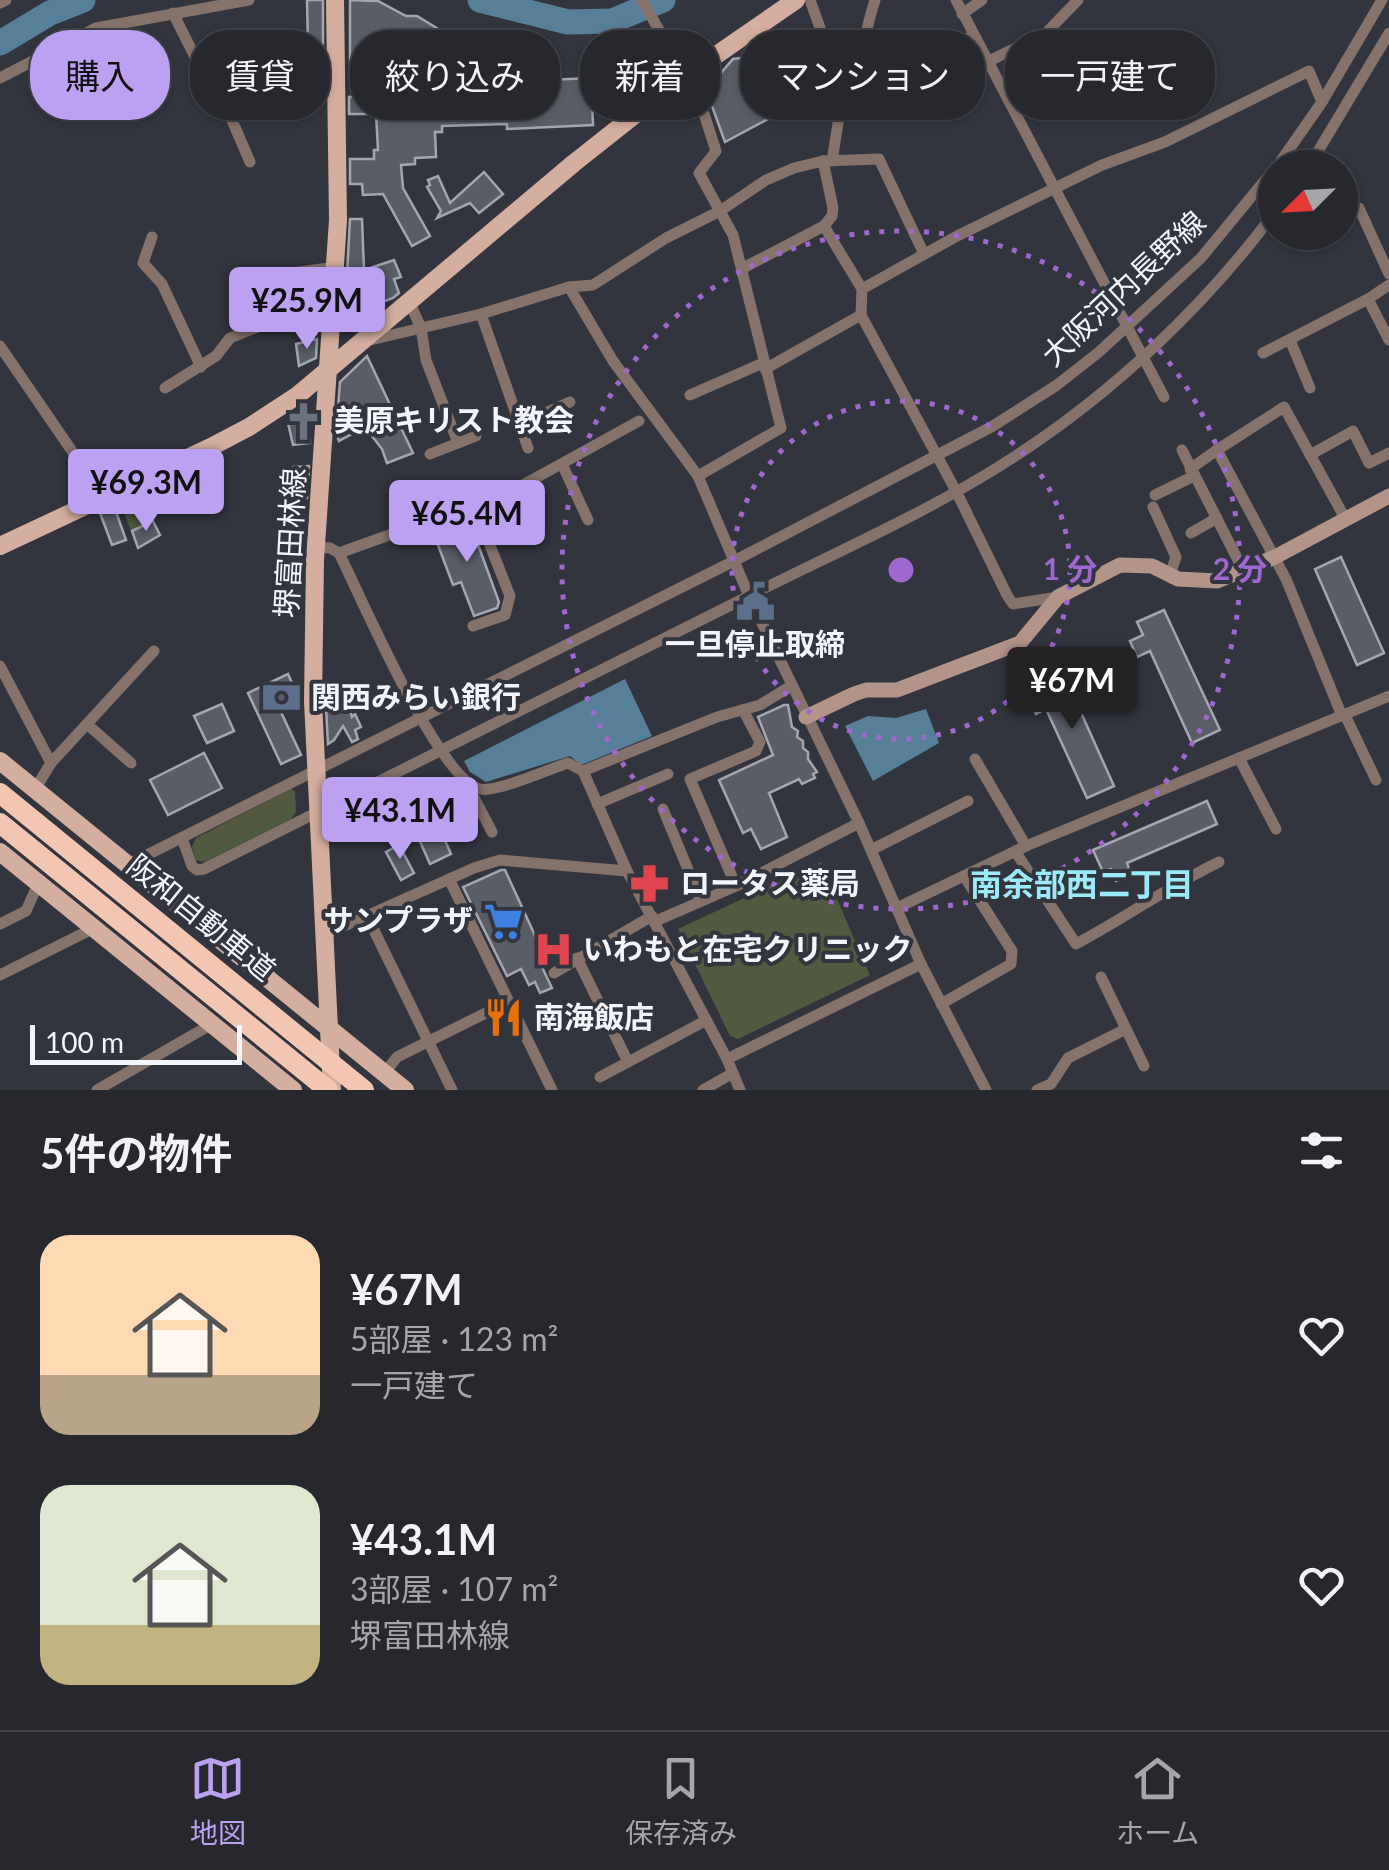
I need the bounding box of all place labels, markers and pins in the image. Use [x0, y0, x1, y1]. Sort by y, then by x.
pin: ¥25.9M [226, 267, 388, 352]
church icon: 美原キリスト教会 [283, 400, 325, 442]
place label: 美原キリスト教会 [334, 401, 574, 437]
pin: ¥69.3M [65, 449, 227, 534]
pin: ¥65.4M [386, 480, 548, 565]
centre of rings [883, 552, 919, 588]
public building icon: 一旦停止取締 [734, 580, 776, 622]
place label: 一旦停止取締 [665, 625, 845, 661]
pin: ¥67M [1013, 647, 1131, 732]
bank icon: 関西みらい銀行 [260, 677, 302, 719]
place label: 関西みらい銀行 [311, 678, 521, 714]
pin: ¥43.1M [319, 777, 481, 862]
pharmacy icon: ロータス薬局 [629, 863, 671, 905]
place label: ロータス薬局 [680, 864, 860, 900]
supermarket icon: サンプラザ [482, 900, 524, 942]
place label: サンプラザ [324, 901, 473, 937]
hospital icon: いわもと在宅クリニック [532, 929, 574, 971]
place label: いわもと在宅クリニック [583, 930, 912, 966]
restaurant icon: 南海飯店 [483, 997, 525, 1039]
place label: 南海飯店 [534, 998, 654, 1034]

